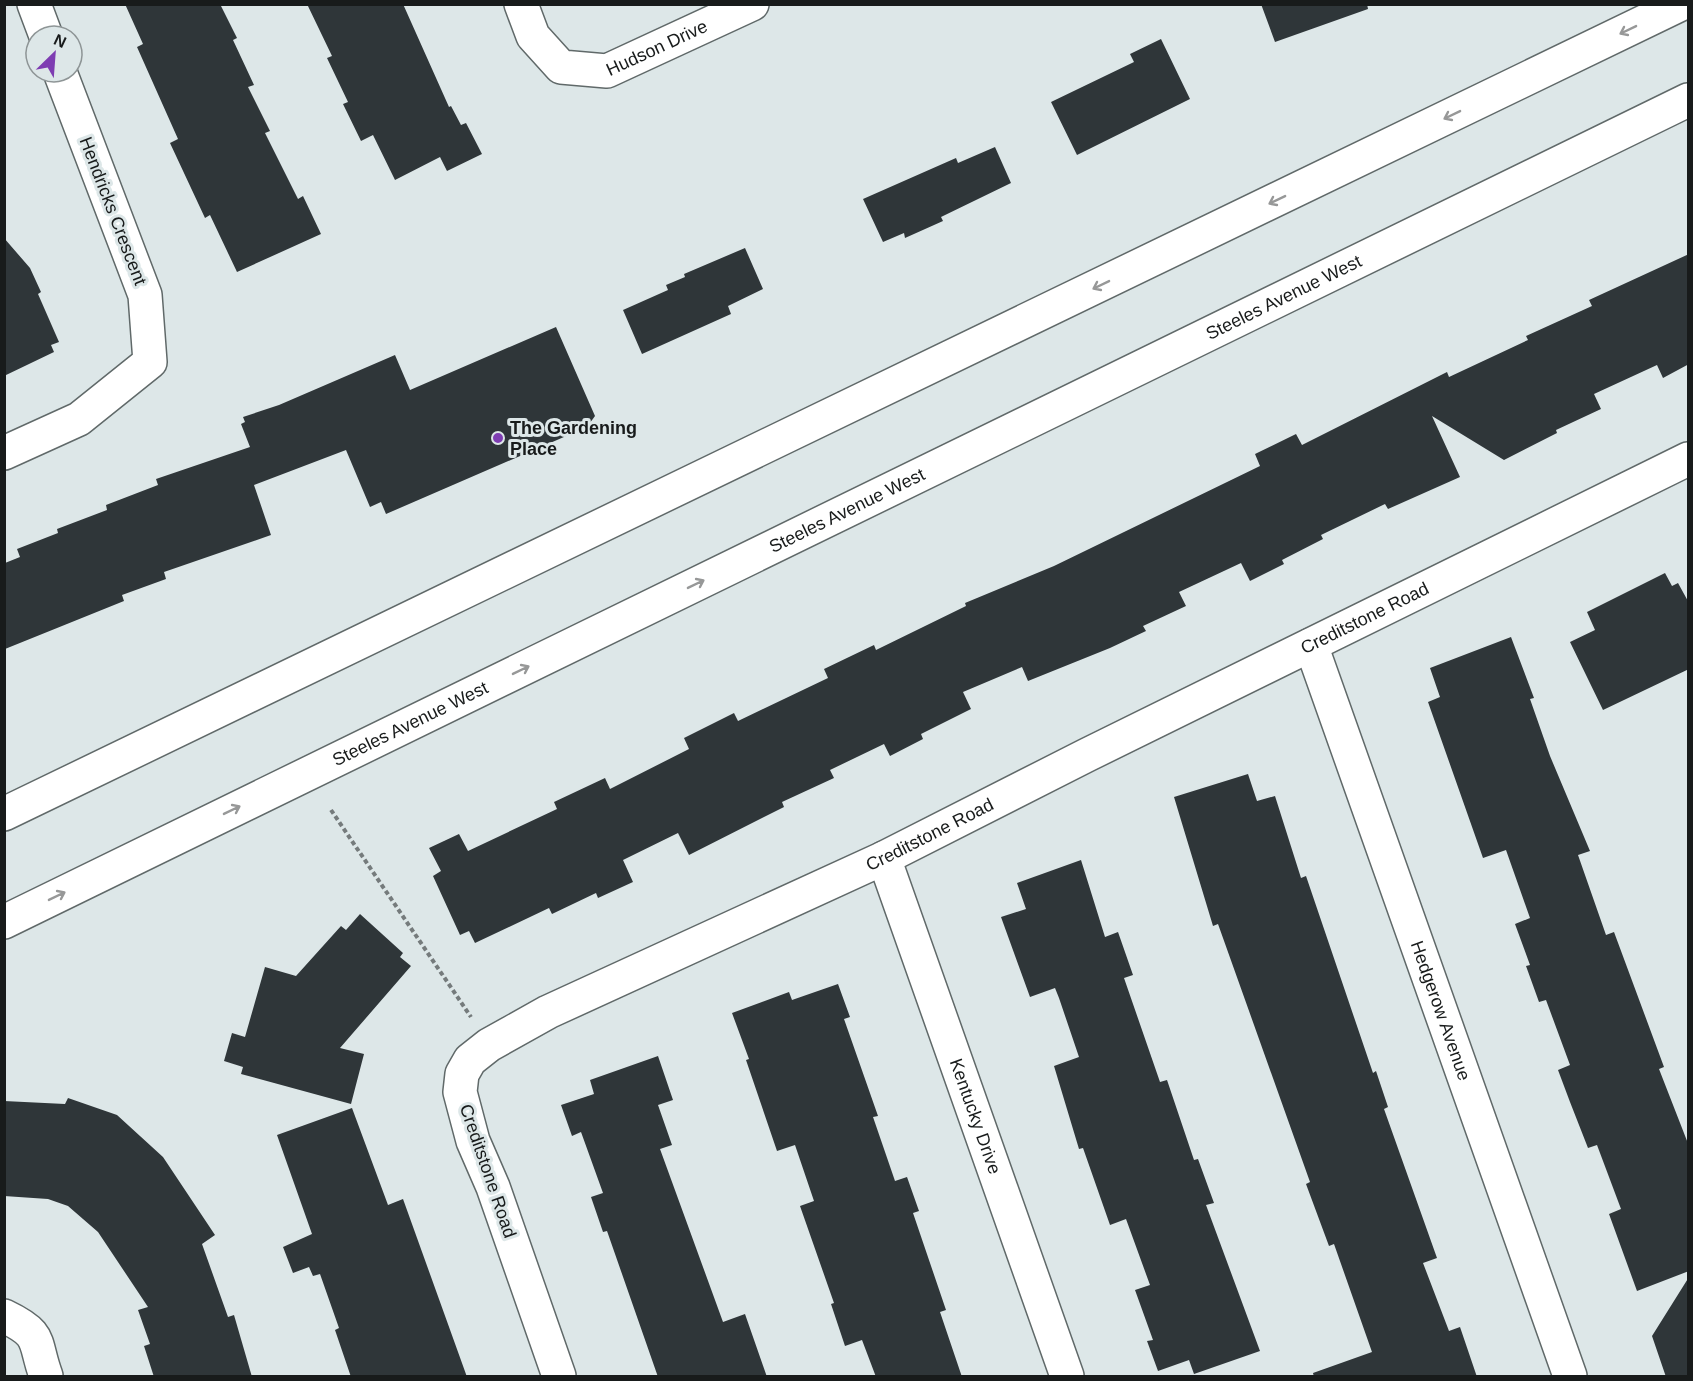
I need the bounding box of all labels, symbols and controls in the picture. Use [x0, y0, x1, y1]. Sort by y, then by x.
street label: Hudson Drive [603, 16, 711, 80]
north arrow [24, 24, 84, 84]
one-way arrow [1620, 25, 1638, 36]
text: N [51, 31, 69, 51]
one-way arrow [1444, 109, 1462, 121]
street label: Hendricks Crescent [76, 134, 150, 288]
one-way arrow [1268, 194, 1286, 206]
street label: Steeles Avenue West [1203, 251, 1365, 344]
one-way arrow [1093, 279, 1111, 291]
place label: The Gardening Place [510, 418, 637, 459]
marker: The Gardening Place [491, 431, 505, 445]
street label: Steeles Avenue West [766, 464, 928, 557]
one-way arrow [687, 578, 705, 590]
street label: Creditstone Road [1298, 578, 1432, 658]
one-way arrow [511, 663, 529, 675]
street label: Steeles Avenue West [329, 677, 491, 770]
street label: Creditstone Road [863, 794, 997, 875]
one-way arrow [223, 804, 241, 816]
one-way arrow [48, 890, 66, 901]
street label: Hedgerow Avenue [1407, 938, 1475, 1083]
street label: Kentucky Drive [946, 1056, 1005, 1177]
street label: Creditstone Road [456, 1102, 520, 1240]

